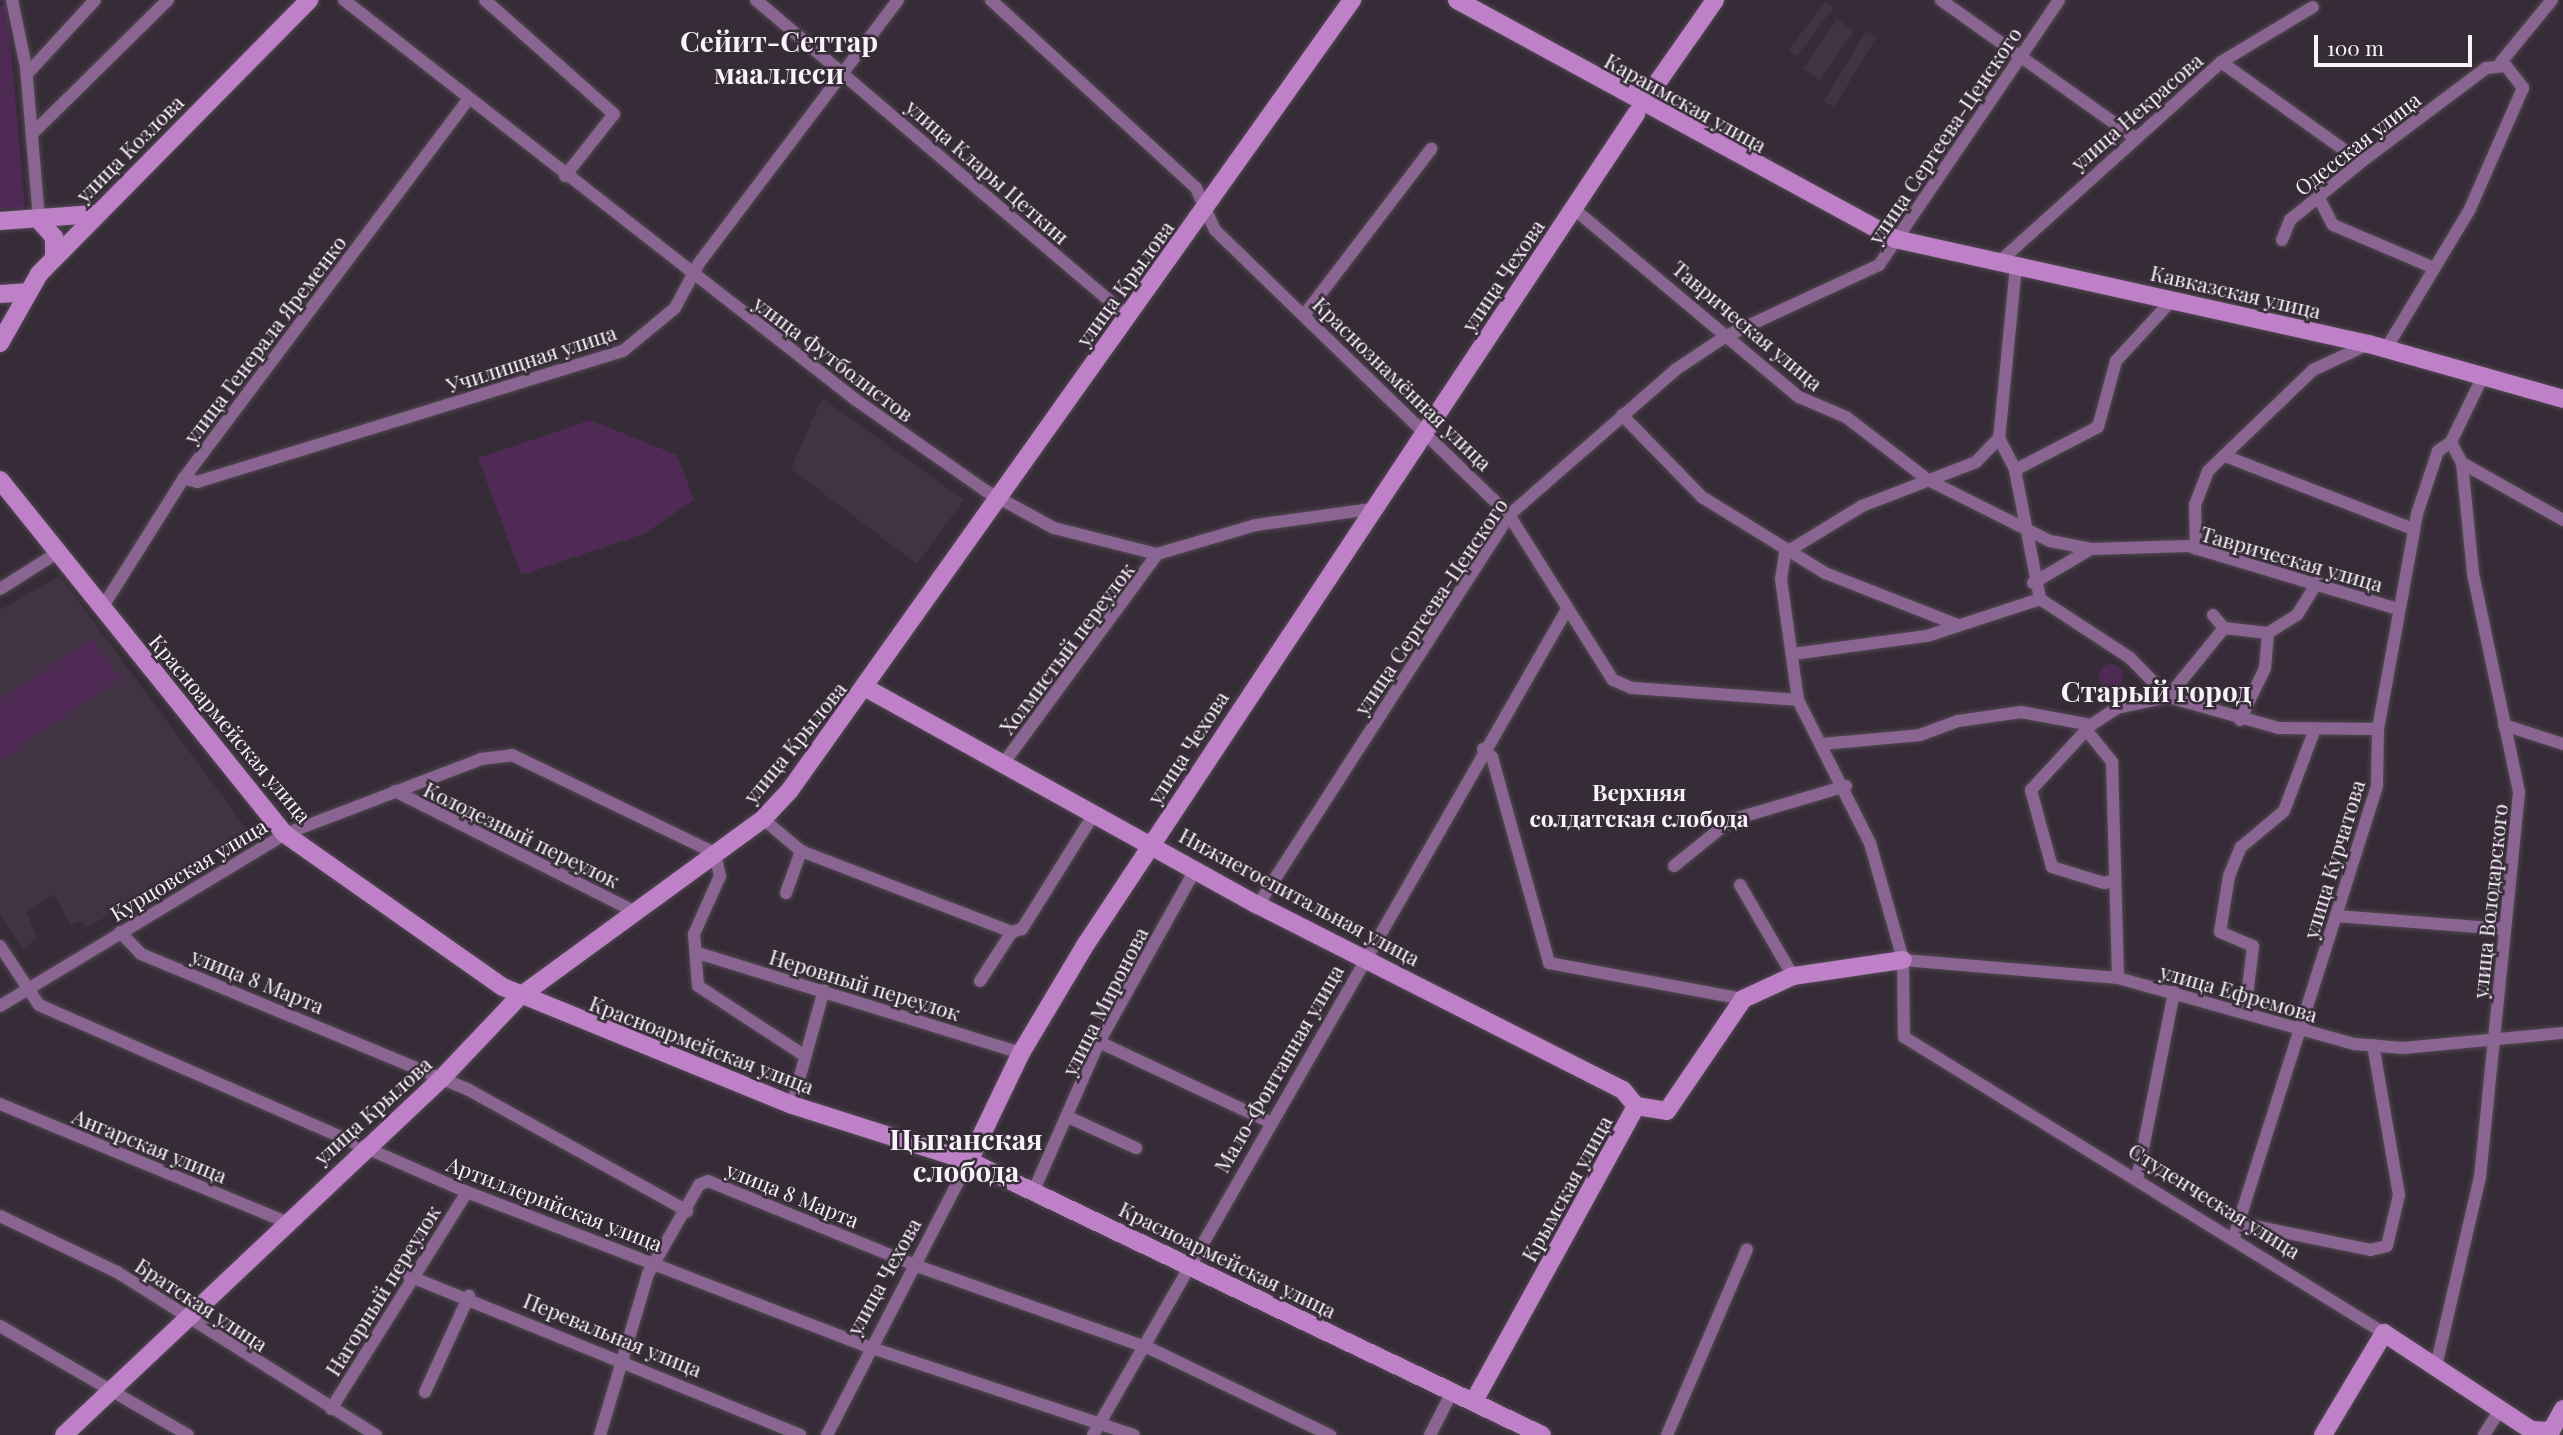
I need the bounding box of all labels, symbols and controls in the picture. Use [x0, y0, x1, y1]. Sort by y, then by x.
scale bar [2318, 21, 2476, 65]
street label: улица Сергеева-Ценского [1862, 22, 2026, 248]
district label: Сейит-Сеттар мааллеси [680, 24, 878, 90]
text: 100 m [2327, 33, 2384, 61]
street label: Караимская улица [1601, 47, 1771, 157]
street label: улица Некрасова [2065, 47, 2207, 175]
street label: Одесская улица [2289, 86, 2425, 200]
street label: улица Козлова [70, 89, 188, 207]
street label: улица Клары Цеткин [901, 93, 1075, 249]
street label: улица Чехова [1455, 214, 1549, 336]
street label: улица Крылова [1070, 215, 1178, 351]
street label: улица Генерала Яременко [177, 230, 351, 448]
street label: Таврическая улица [1668, 255, 1828, 395]
street label: Кавказская улица [2148, 259, 2324, 323]
street label: улица Футболистов [749, 290, 919, 426]
street label: Краснознамённая улица [1308, 291, 1498, 475]
street label: Училищная улица [443, 319, 619, 397]
street label: улица Сергеева-Ценского [1348, 493, 1512, 719]
street label: Таврическая улица [2198, 520, 2386, 596]
street label: Холмистый переулок [993, 557, 1139, 739]
street label: Красноармейская улица [145, 629, 317, 827]
district label: Старый город [2061, 674, 2251, 708]
street label: улица Крылова [737, 676, 851, 808]
street label: улица Чехова [1141, 686, 1233, 808]
street label: Колодезный переулок [420, 776, 624, 892]
street label: улица Курчатова [2297, 777, 2369, 941]
district label: Верхняя солдатская слобода [1529, 778, 1749, 832]
street label: улица Володарского [2466, 802, 2512, 1000]
street label: Курцовская улица [105, 812, 271, 926]
street label: Нижнегоспитальная улица [1175, 822, 1425, 970]
street label: улица Миронова [1056, 923, 1152, 1079]
street label: улица 8 Марта [188, 942, 328, 1018]
street label: Неровный переулок [767, 943, 963, 1025]
street label: улица Ефремова [2157, 957, 2321, 1027]
street label: Мало-Фонтанная улица [1208, 959, 1348, 1177]
street label: Красноармейская улица [586, 989, 818, 1099]
street label: улица Крылова [308, 1051, 436, 1169]
street label: Ангарская улица [69, 1103, 231, 1187]
street label: Крымская улица [1515, 1111, 1617, 1265]
district label: Цыганская слобода [889, 1122, 1043, 1188]
street label: Студенческая улица [2124, 1137, 2306, 1263]
street label: Артиллерийская улица [444, 1150, 666, 1256]
street label: улица 8 Марта [723, 1156, 863, 1232]
street label: Красноармейская улица [1115, 1195, 1341, 1323]
street label: Нагорный переулок [319, 1200, 445, 1380]
street label: улица Чехова [840, 1213, 926, 1339]
street label: Братская улица [131, 1252, 273, 1356]
street label: Перевальная улица [520, 1287, 706, 1381]

